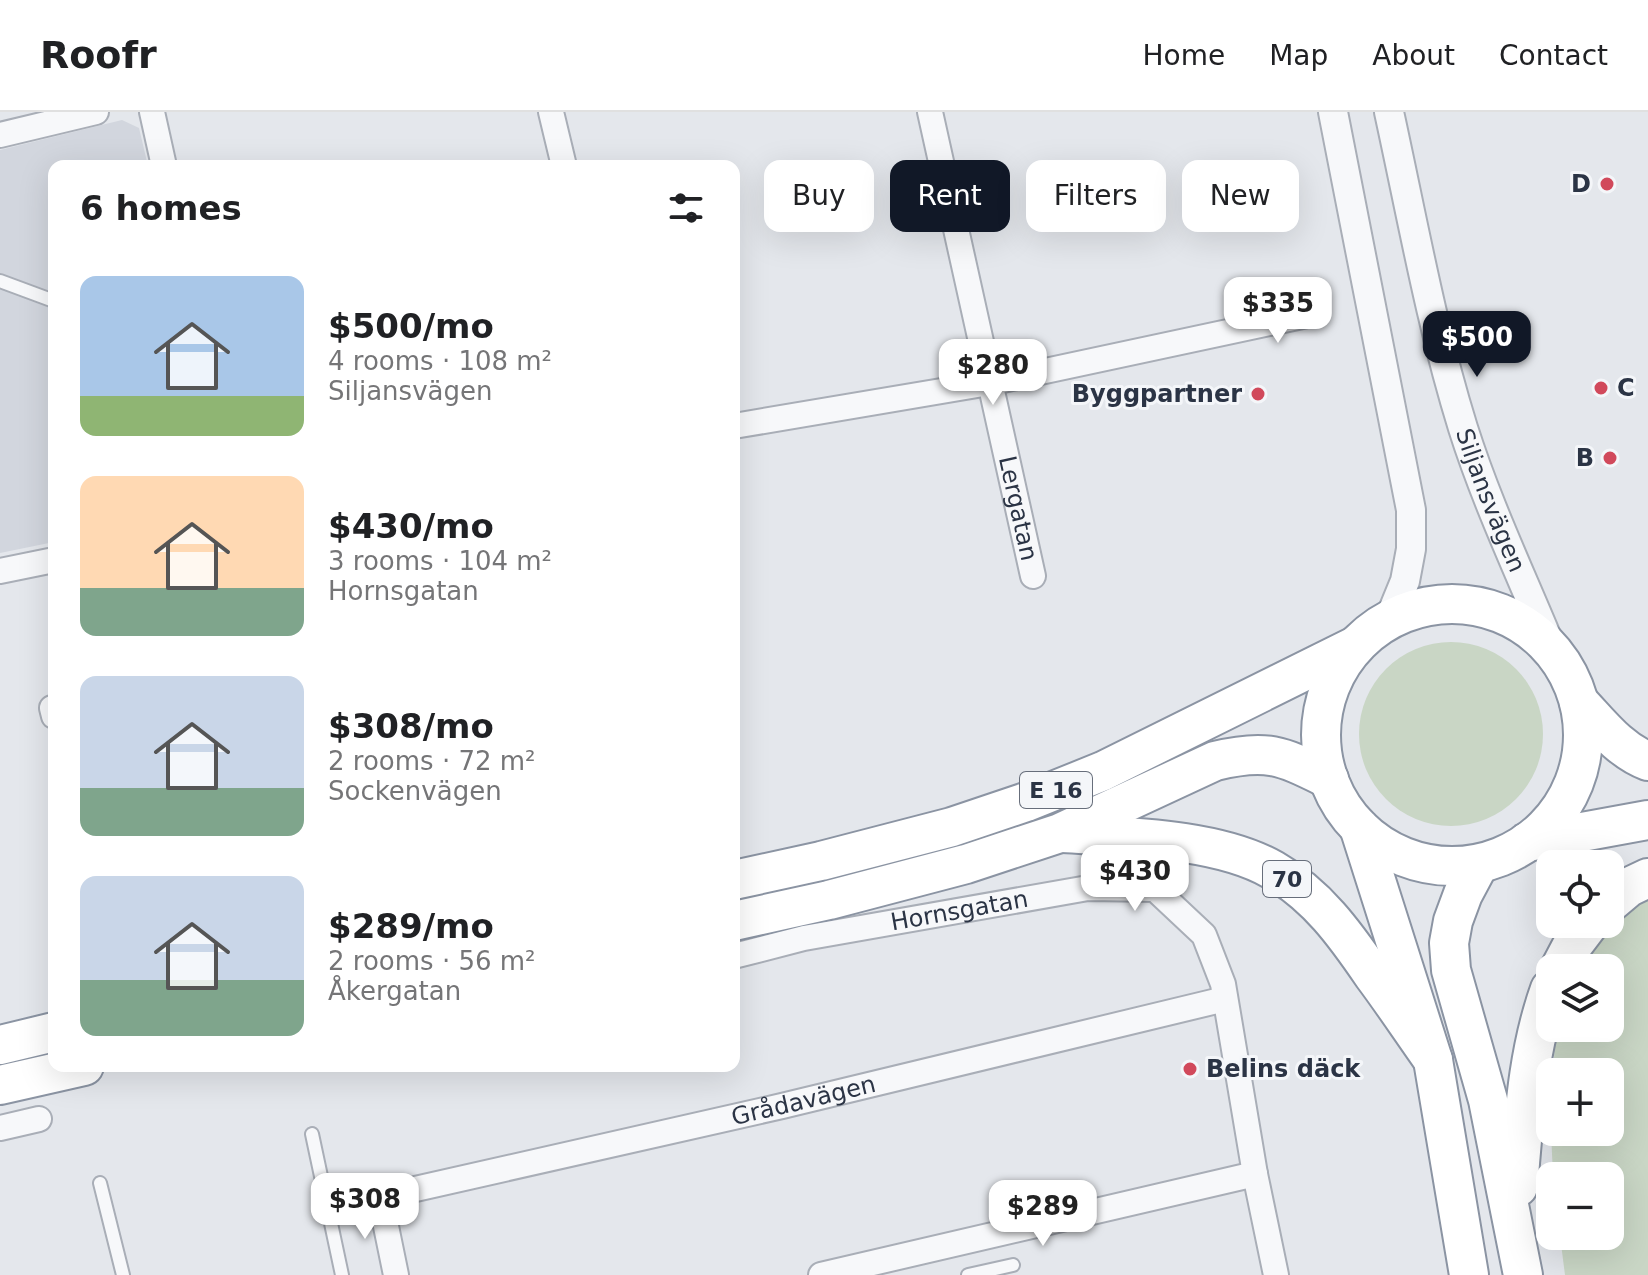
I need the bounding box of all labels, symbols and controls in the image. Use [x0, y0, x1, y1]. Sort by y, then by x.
text: Roofr [40, 33, 157, 77]
text: Home [1142, 39, 1225, 72]
text: Map [1269, 39, 1328, 72]
text: About [1372, 39, 1455, 72]
text: Contact [1499, 39, 1608, 72]
chip: Buy [764, 160, 874, 232]
chip: Rent [890, 160, 1010, 232]
chip: Filters [1026, 160, 1166, 232]
chip: New [1182, 160, 1299, 232]
place label: D [1571, 170, 1591, 198]
marker: D [1598, 175, 1616, 193]
icon: filters [664, 186, 708, 230]
text: 6 homes [80, 188, 242, 228]
pin: $335 [1231, 277, 1325, 345]
text: $335 [1242, 288, 1314, 318]
text: $500/mo [328, 306, 494, 346]
icon: home [144, 308, 240, 404]
pin: $500 [1430, 311, 1524, 379]
text: $500 [1441, 322, 1513, 352]
pin: $280 [946, 339, 1040, 407]
text: 4 rooms · 108 m² [328, 346, 552, 376]
text: $280 [957, 350, 1029, 380]
place label: C [1617, 374, 1635, 402]
text: Siljansvägen [328, 376, 492, 406]
marker: C [1592, 379, 1610, 397]
place label: Byggpartner [1072, 380, 1242, 408]
marker: Byggpartner [1249, 385, 1267, 403]
street label: Siljansvägen [1450, 425, 1531, 576]
place label: B [1576, 444, 1594, 472]
marker: B [1601, 449, 1619, 467]
street label: Lergatan [993, 453, 1043, 563]
text: $430/mo [328, 506, 494, 546]
icon: home [144, 508, 240, 604]
text: 3 rooms · 104 m² [328, 546, 552, 576]
text: Hornsgatan [328, 576, 479, 606]
text: $308/mo [328, 706, 494, 746]
icon: home [144, 708, 240, 804]
text: 2 rooms · 72 m² [328, 746, 536, 776]
road number: E 16 [1020, 772, 1092, 808]
text: Sockenvägen [328, 776, 502, 806]
pin: $430 [1088, 845, 1182, 913]
map controls [1536, 850, 1624, 1250]
button: locate [1536, 850, 1624, 938]
text: $430 [1099, 856, 1171, 886]
road number: 70 [1263, 861, 1311, 897]
street label: Hornsgatan [888, 885, 1030, 937]
text: $289/mo [328, 906, 494, 946]
icon: home [144, 908, 240, 1004]
text: 2 rooms · 56 m² [328, 946, 536, 976]
button: layers [1536, 954, 1624, 1042]
text: Åkergatan [328, 976, 461, 1006]
place label: Belins däck [1206, 1055, 1361, 1083]
button: + [1536, 1058, 1624, 1146]
marker: Belins däck [1181, 1060, 1199, 1078]
street label: Grådavägen [729, 1070, 878, 1131]
button: − [1536, 1162, 1624, 1250]
pin: $308 [318, 1173, 412, 1241]
pin: $289 [996, 1180, 1090, 1248]
text: $308 [329, 1184, 401, 1214]
text: $289 [1007, 1191, 1079, 1221]

